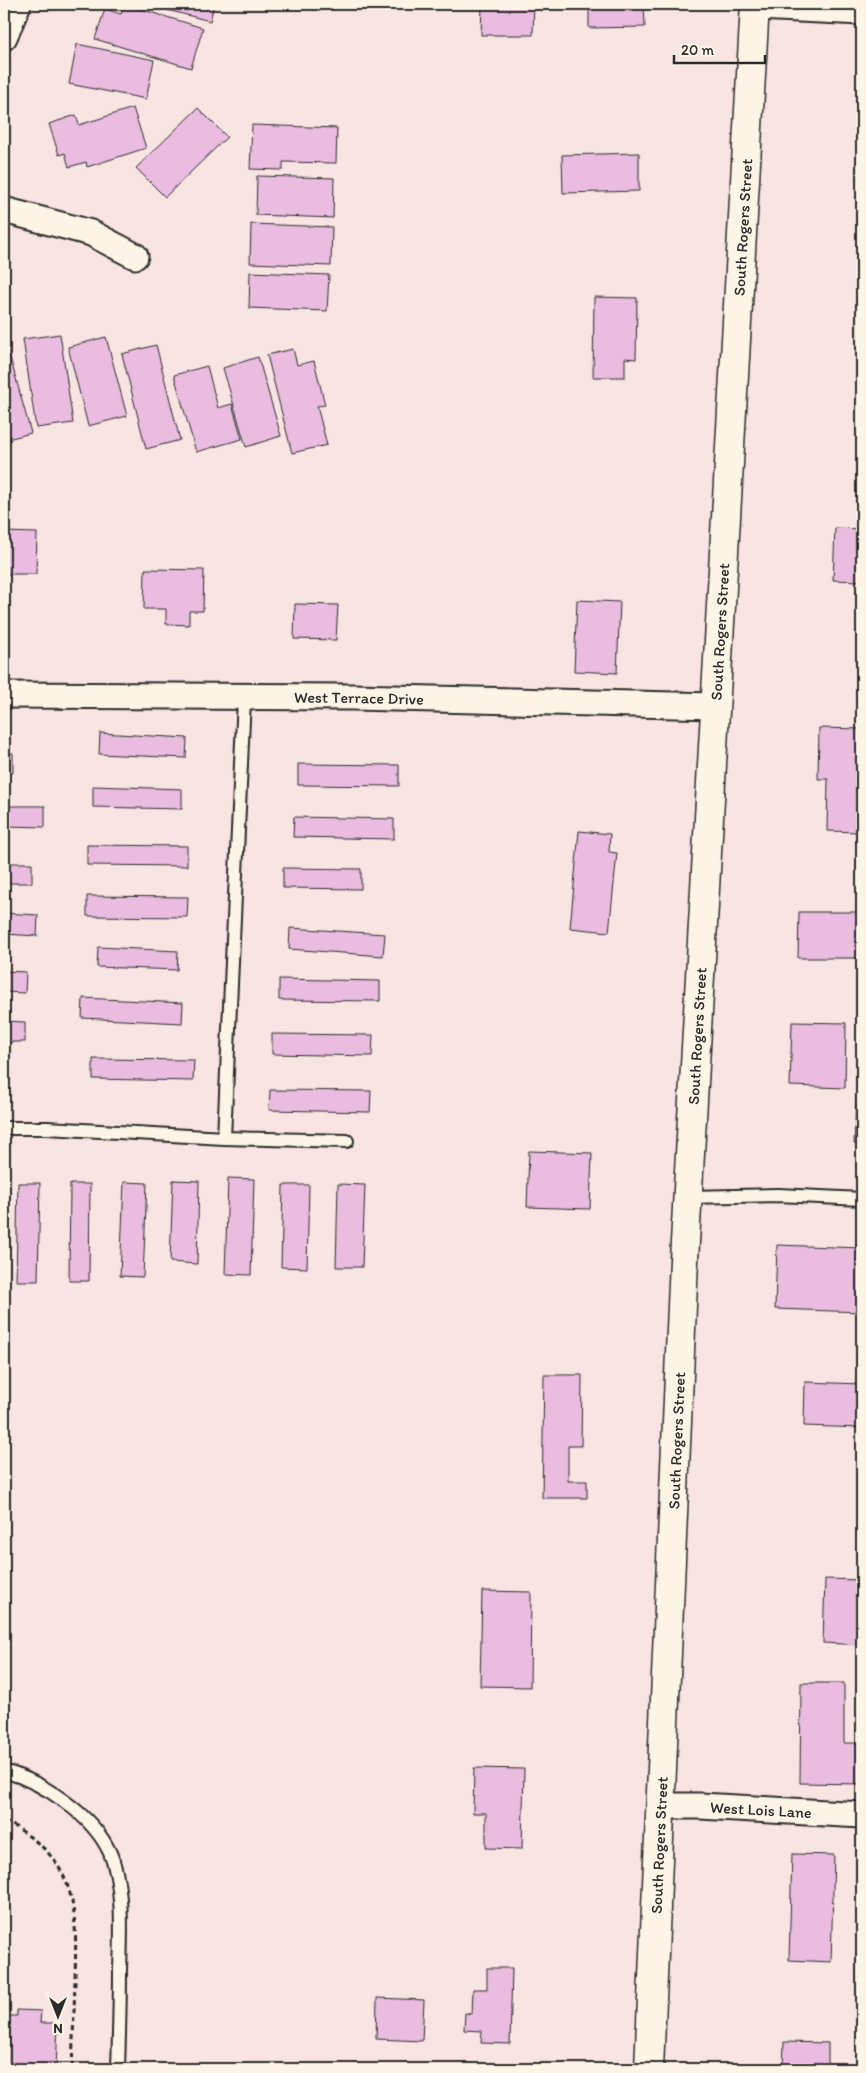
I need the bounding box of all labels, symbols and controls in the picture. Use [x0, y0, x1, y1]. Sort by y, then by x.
scale bar [674, 32, 765, 64]
text: 20 m [681, 41, 715, 59]
street label: South Rogers Street [730, 158, 756, 297]
street label: South Rogers Street [707, 563, 733, 701]
street label: West Terrace Drive [294, 688, 424, 709]
street label: South Rogers Street [684, 967, 711, 1105]
street label: South Rogers Street [664, 1372, 689, 1510]
street label: South Rogers Street [647, 1776, 672, 1914]
street label: West Lois Lane [710, 1798, 812, 1822]
north arrow [32, 1990, 82, 2040]
text: N [53, 2020, 63, 2037]

